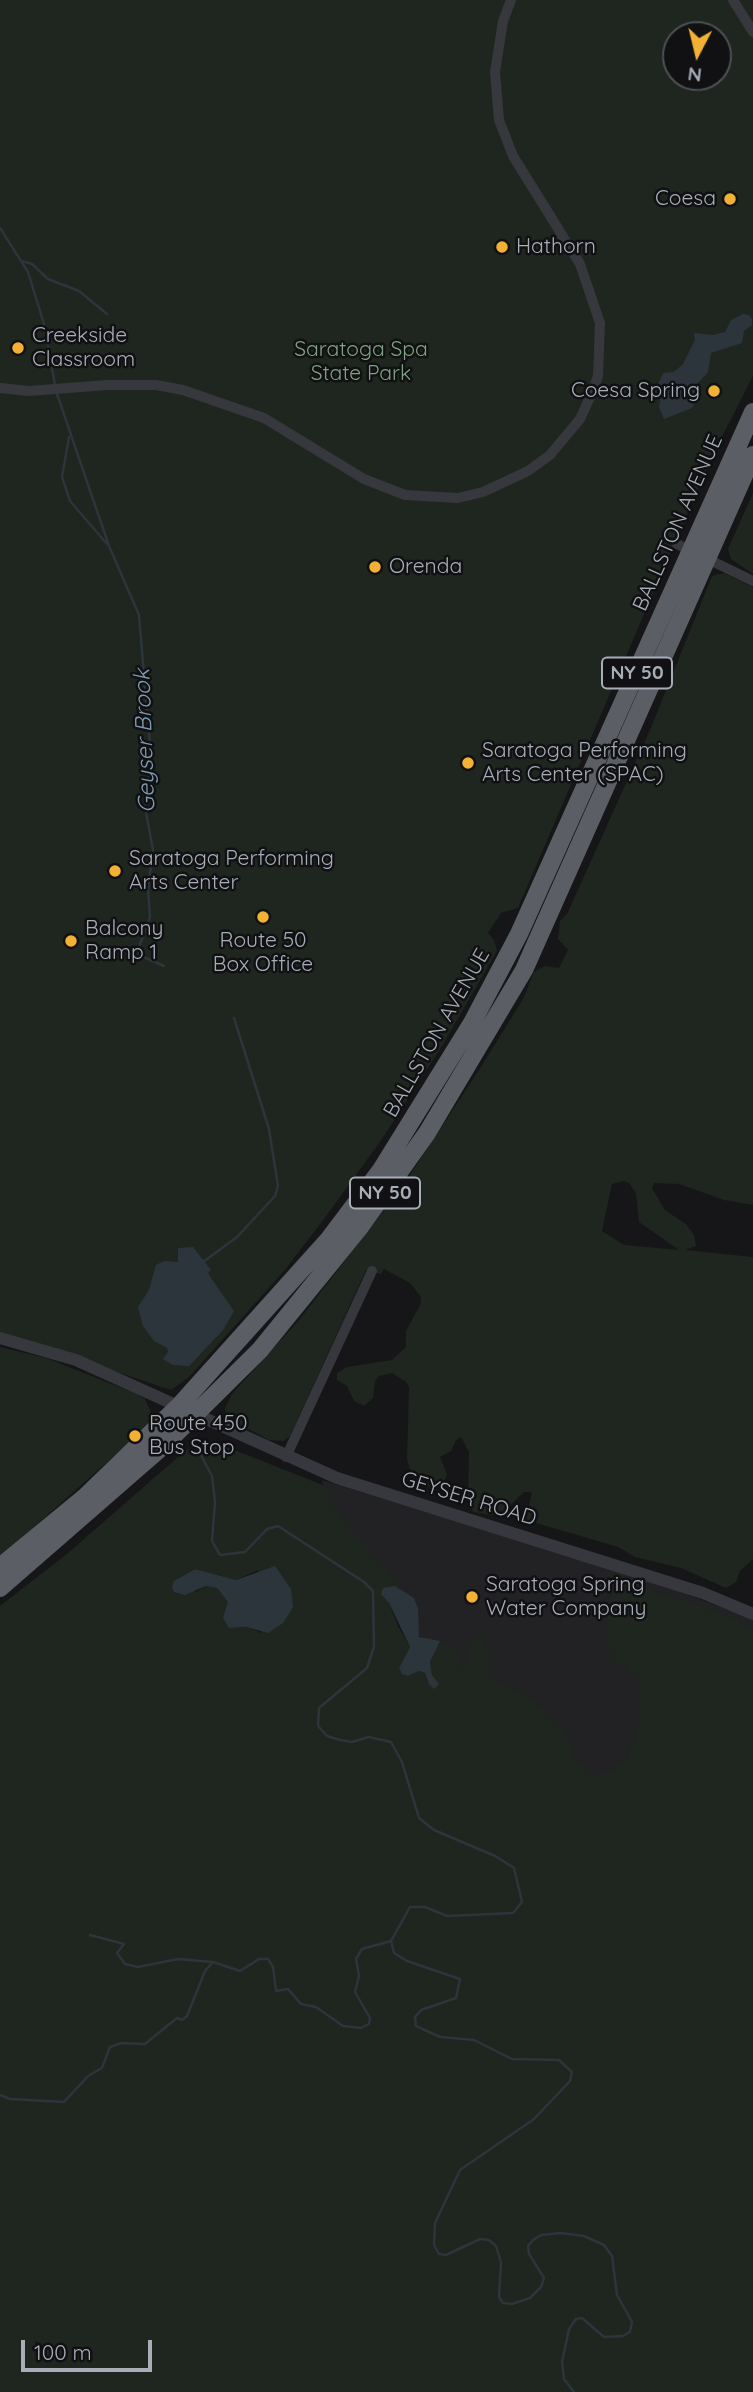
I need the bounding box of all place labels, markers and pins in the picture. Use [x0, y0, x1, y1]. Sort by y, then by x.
place label: Coesa [655, 186, 716, 212]
marker: Coesa [722, 191, 738, 207]
place label: Hathorn [516, 234, 596, 260]
marker: Hathorn [494, 239, 510, 255]
place label: Creekside Classroom [32, 323, 135, 373]
marker: Creekside Classroom [10, 340, 26, 356]
place label: Coesa Spring [571, 378, 700, 404]
marker: Coesa Spring [706, 383, 722, 399]
place label: Orenda [389, 554, 462, 580]
marker: Orenda [367, 559, 383, 575]
place label: Saratoga Performing Arts Center (SPAC) [482, 738, 687, 788]
marker: Saratoga Performing Arts Center (SPAC) [460, 755, 476, 771]
place label: Saratoga Performing Arts Center [129, 846, 334, 896]
marker: Saratoga Performing Arts Center [107, 863, 123, 879]
marker: Route 50 Box Office [255, 909, 271, 925]
place label: Balcony Ramp 1 [85, 916, 164, 966]
place label: Route 50 Box Office [213, 928, 313, 978]
marker: Balcony Ramp 1 [63, 933, 79, 949]
place label: Route 450 Bus Stop [149, 1411, 247, 1461]
marker: Route 450 Bus Stop [127, 1428, 143, 1444]
place label: Saratoga Spring Water Company [486, 1572, 646, 1622]
marker: Saratoga Spring Water Company [464, 1589, 480, 1605]

